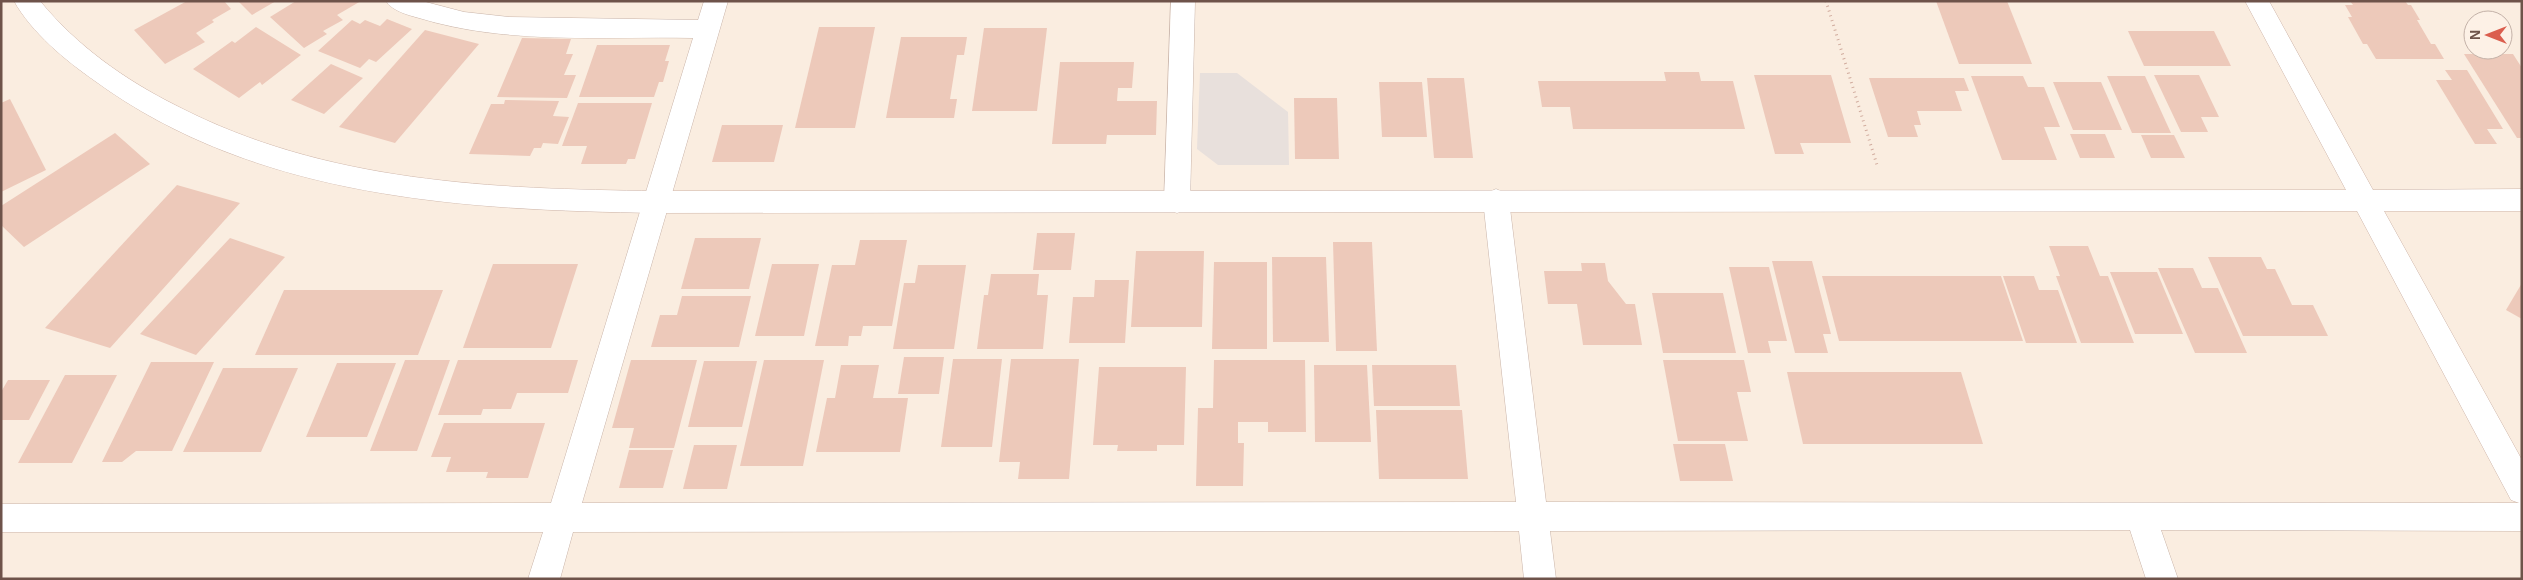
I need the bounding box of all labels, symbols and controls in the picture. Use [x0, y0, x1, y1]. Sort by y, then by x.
north arrow [2463, 10, 2513, 60]
text: N [2467, 30, 2483, 40]

